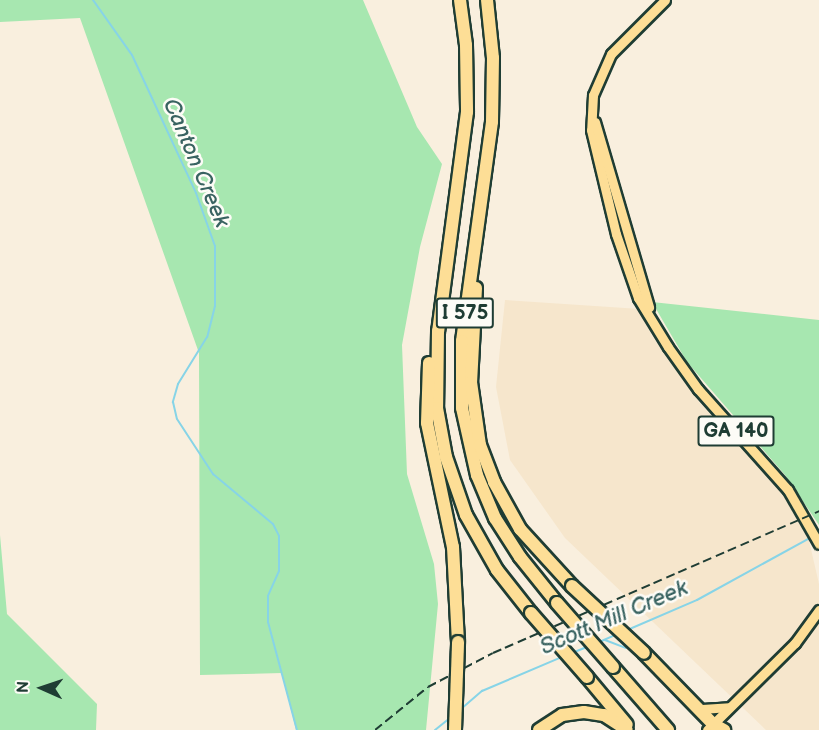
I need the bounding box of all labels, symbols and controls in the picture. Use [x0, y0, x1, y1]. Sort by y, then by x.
water label: Canton Creek [157, 95, 235, 231]
road number: I 575 [435, 296, 495, 330]
road number: GA 140 [697, 414, 775, 448]
water label: Scott Mill Creek [536, 575, 692, 661]
north arrow [12, 658, 72, 718]
text: N [14, 681, 33, 694]

